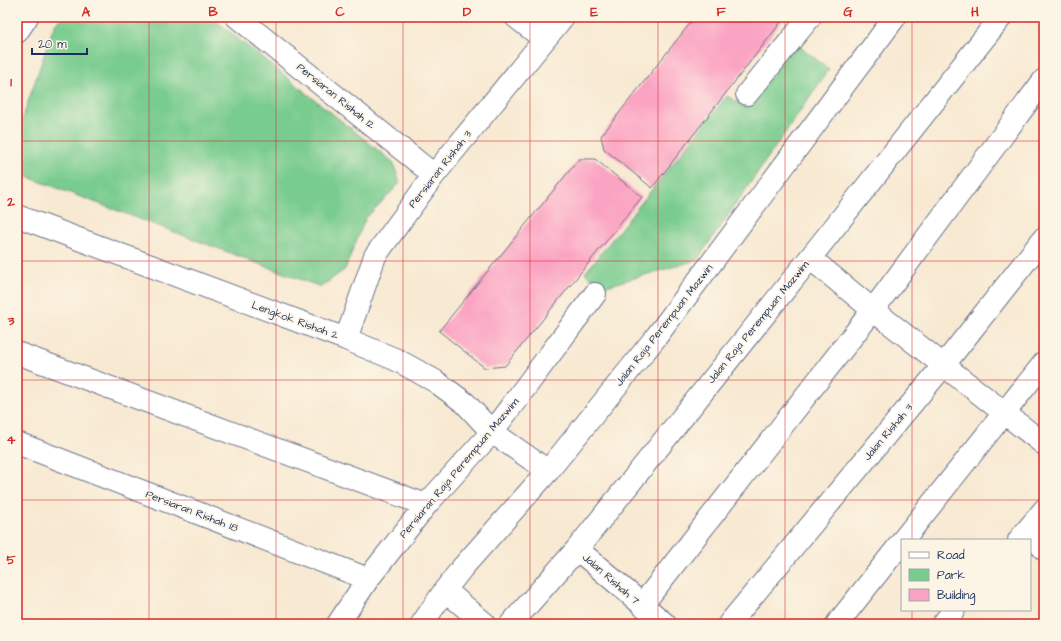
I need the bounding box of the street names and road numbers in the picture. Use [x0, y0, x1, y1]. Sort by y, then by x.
street label: Persiaran Rishah 12 [294, 60, 379, 133]
street label: Persiaran Rishah 3 [405, 127, 475, 211]
street label: Jalan Raja Perempuan Mazwim [704, 257, 813, 387]
street label: Jalan Raja Perempuan Mazwin [612, 260, 717, 389]
street label: Lengkok Rishah 2 [249, 297, 341, 344]
street label: Persiaran Raja Perempuan Mazwim [396, 394, 522, 541]
street label: Jalan Rishah 3 [860, 400, 917, 464]
street label: Persiaran Rishah 18 [144, 486, 240, 536]
street label: Jalan Rishah 7 [579, 550, 643, 608]

